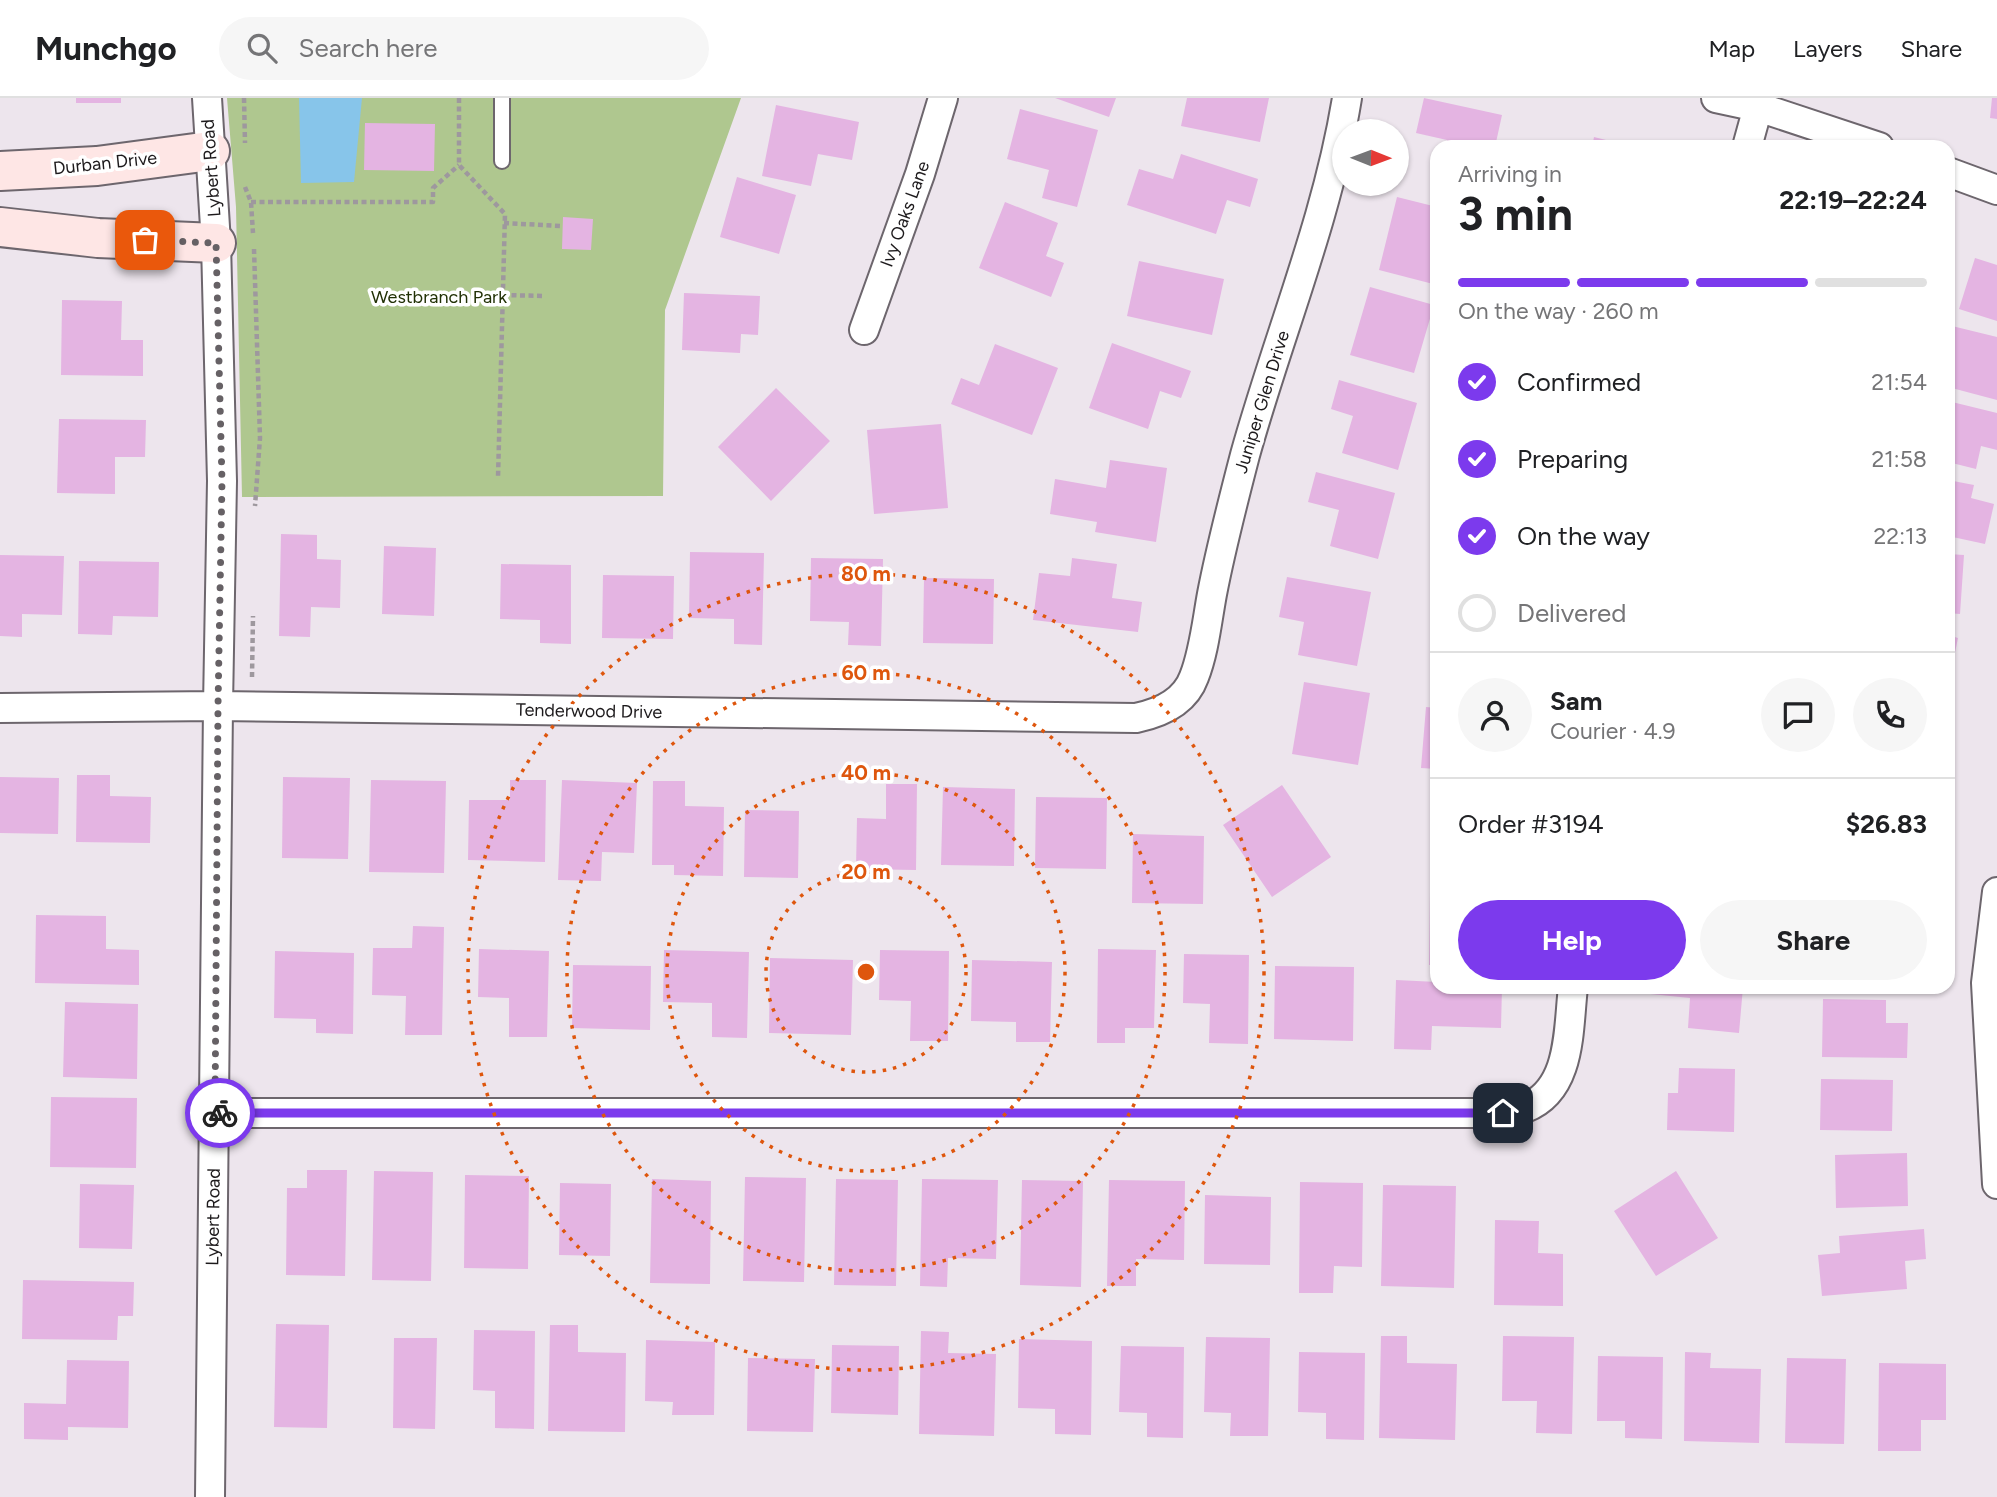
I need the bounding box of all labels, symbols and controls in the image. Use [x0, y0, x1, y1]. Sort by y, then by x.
search box [219, 17, 709, 80]
text: Munchgo [35, 29, 177, 68]
icon: search [243, 29, 281, 67]
text: Search here [299, 32, 438, 64]
text: Map [1708, 34, 1755, 63]
text: Layers [1793, 34, 1862, 63]
text: Share [1900, 34, 1962, 63]
street label: Lybert Road [197, 118, 225, 218]
north arrow [1332, 119, 1409, 196]
map controls [1332, 119, 1409, 196]
street label: Durban Drive [52, 147, 158, 179]
street label: Ivy Oaks Lane [876, 158, 934, 270]
text: Arriving in [1458, 160, 1562, 188]
text: 22:19–22:24 [1779, 184, 1927, 216]
text: 3 min [1458, 186, 1573, 242]
pin [115, 210, 175, 270]
icon: bag [126, 221, 164, 259]
park label: Westbranch Park [371, 286, 507, 308]
text: On the way · 260 m [1458, 297, 1659, 325]
street label: Juniper Glen Drive [1230, 328, 1294, 476]
icon: check [1458, 363, 1496, 401]
text: Confirmed [1517, 366, 1641, 398]
text: 21:54 [1871, 368, 1927, 396]
icon: check [1458, 440, 1496, 478]
text: Preparing [1517, 443, 1628, 475]
text: 21:58 [1871, 445, 1927, 473]
icon: check [1458, 517, 1496, 555]
text: On the way [1517, 520, 1650, 552]
text: 22:13 [1873, 522, 1927, 550]
text: 80 m [841, 561, 891, 586]
text: Delivered [1517, 597, 1626, 629]
text: 60 m [841, 660, 891, 685]
button: person [1458, 678, 1532, 752]
button: chat [1761, 678, 1835, 752]
button: phone [1853, 678, 1927, 752]
text: Sam [1550, 685, 1602, 717]
street label: Tenderwood Drive [516, 699, 663, 723]
text: Courier · 4.9 [1550, 717, 1676, 745]
text: 40 m [841, 760, 891, 785]
text: Order #3194 [1458, 808, 1604, 840]
text: $26.83 [1846, 808, 1927, 840]
text: 20 m [841, 859, 891, 884]
button: Help [1458, 900, 1686, 980]
button: Share [1700, 900, 1927, 980]
centre of rings [854, 960, 878, 984]
courier [185, 1078, 255, 1148]
pin [1473, 1083, 1533, 1143]
icon: bike [201, 1094, 239, 1132]
icon: home [1484, 1094, 1522, 1132]
street label: Lybert Road [201, 1168, 225, 1266]

